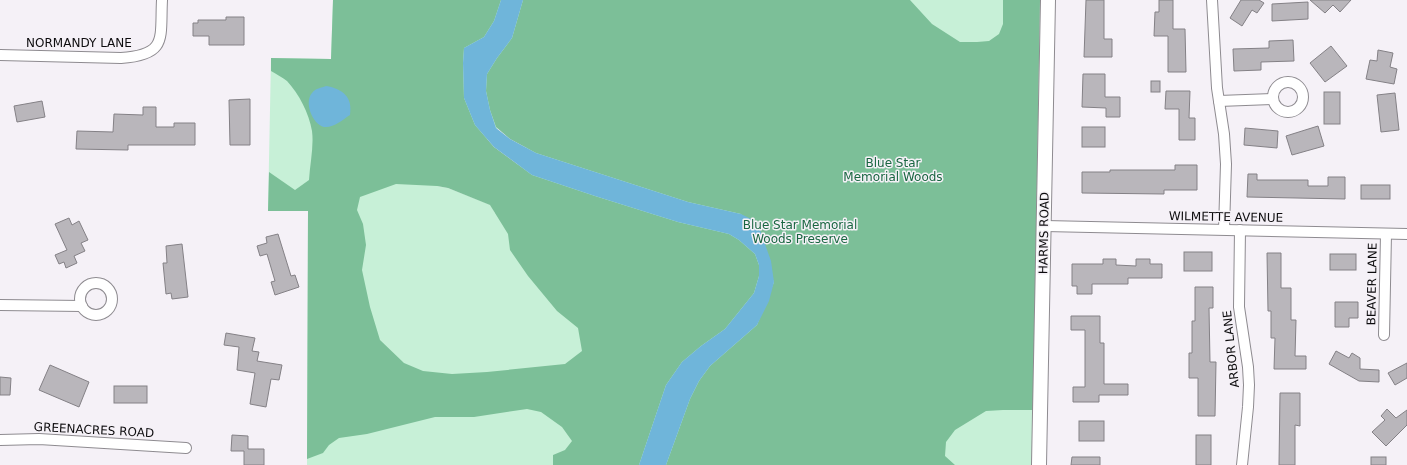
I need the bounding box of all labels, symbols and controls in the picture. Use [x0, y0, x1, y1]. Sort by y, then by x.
street label: NORMANDY LANE [26, 36, 132, 50]
park label: Blue Star Memorial Woods [843, 156, 943, 184]
street label: HARMS ROAD [1036, 192, 1052, 274]
street label: WILMETTE AVENUE [1169, 209, 1283, 225]
park label: Blue Star Memorial Woods Preserve [743, 218, 857, 246]
street label: BEAVER LANE [1364, 242, 1380, 326]
street label: ARBOR LANE [1220, 310, 1242, 388]
street label: GREENACRES ROAD [33, 420, 155, 440]

